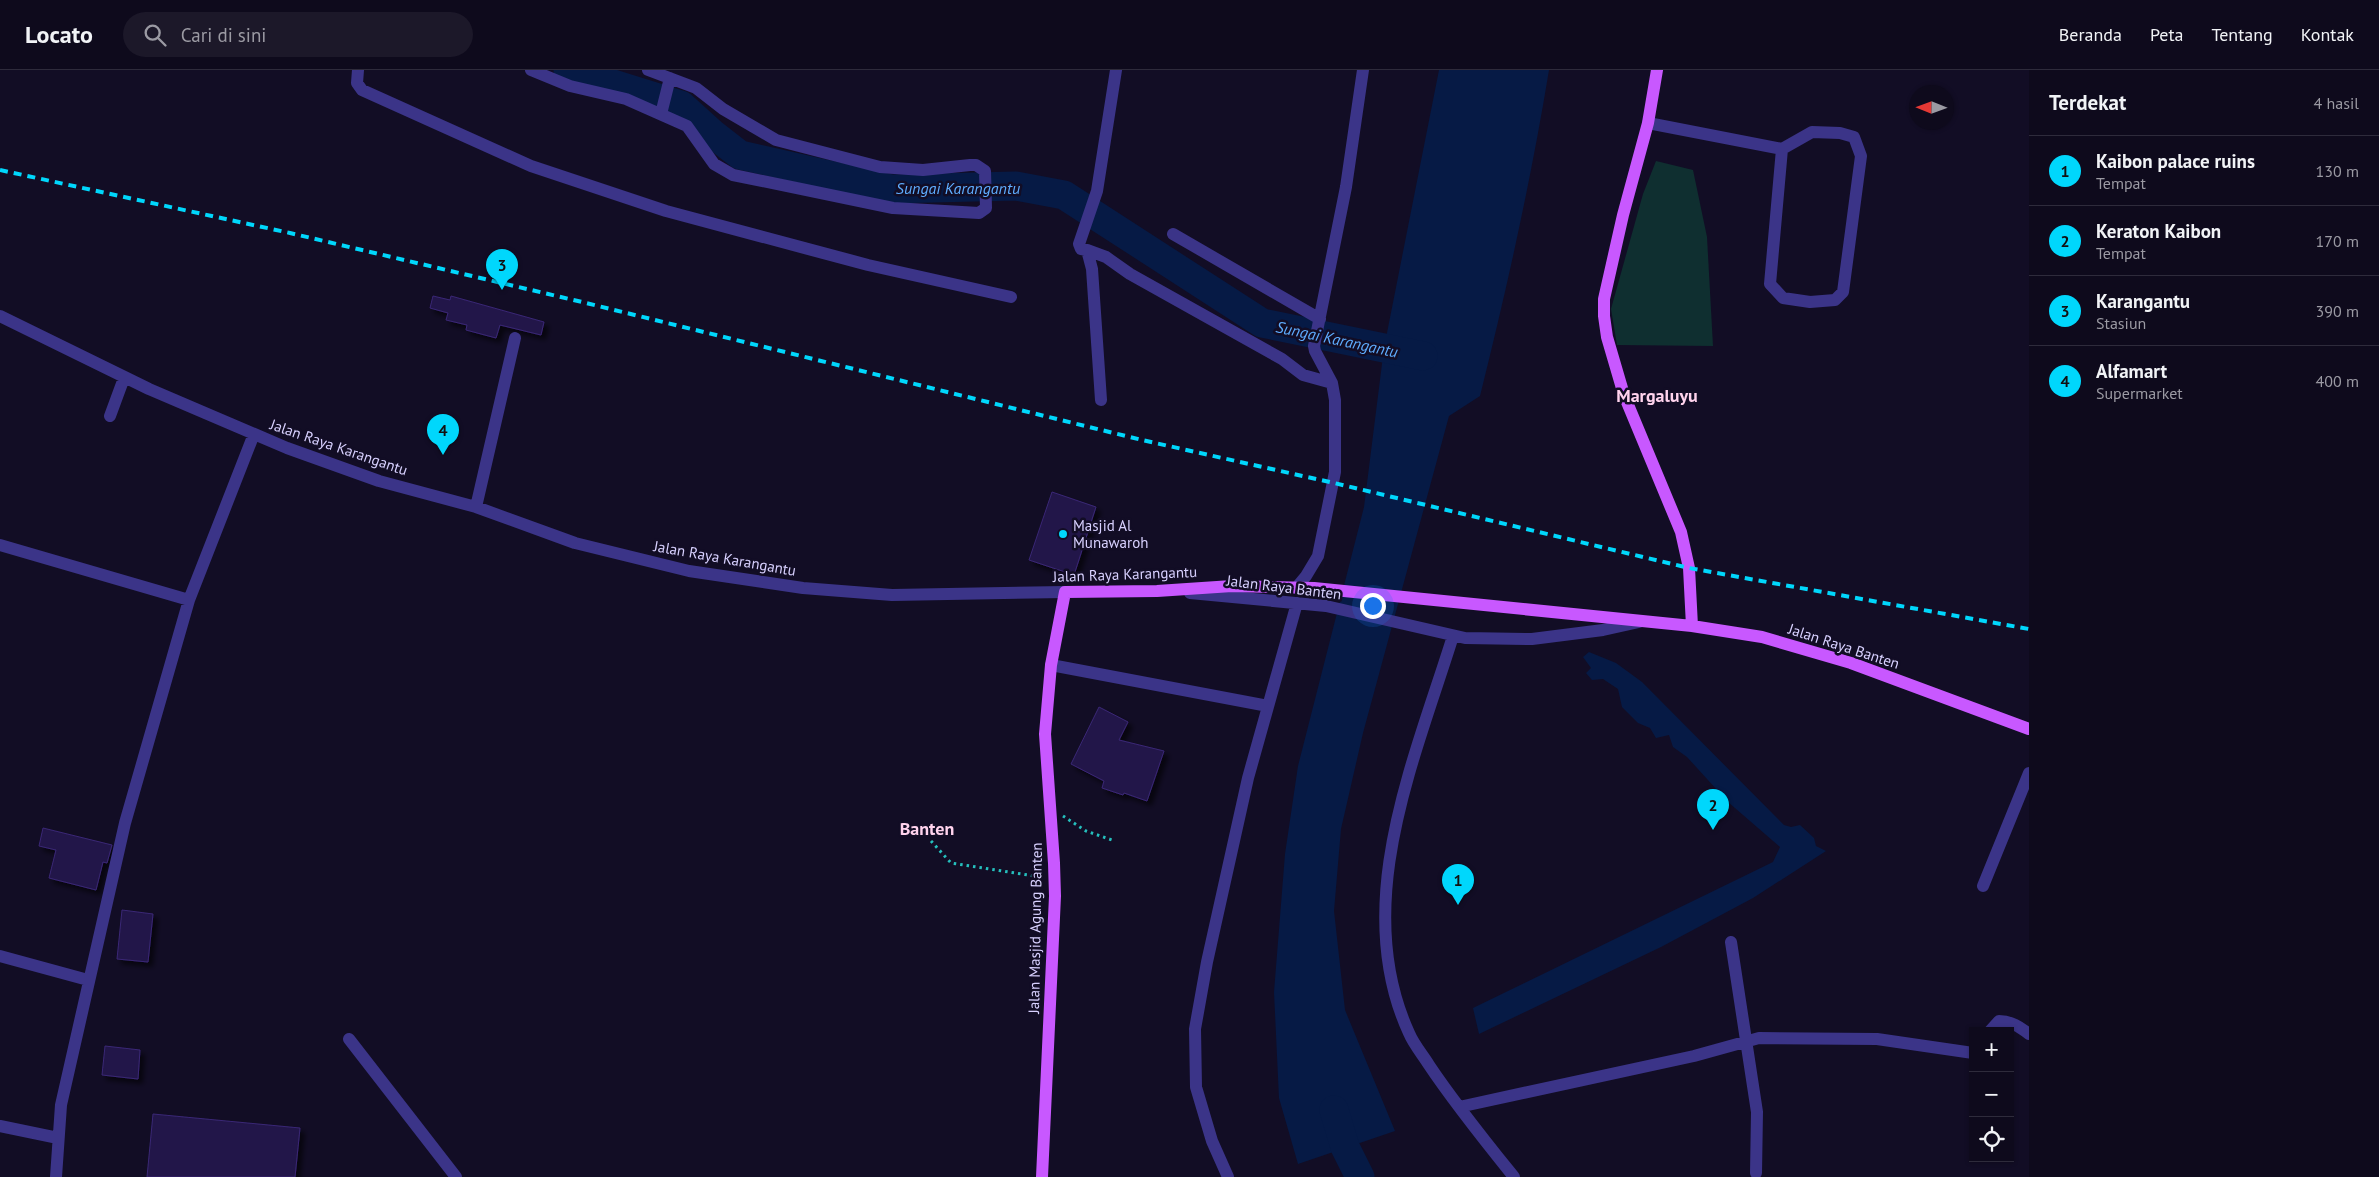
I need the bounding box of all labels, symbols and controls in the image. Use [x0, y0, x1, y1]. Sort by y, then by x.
search box [123, 12, 473, 57]
text: Locato [25, 19, 93, 50]
icon: search [141, 21, 169, 49]
text: Cari di sini [181, 23, 266, 47]
text: Beranda [2059, 23, 2122, 46]
text: Peta [2150, 23, 2184, 46]
text: Tentang [2212, 23, 2273, 46]
text: Kontak [2301, 23, 2354, 46]
north arrow [1909, 85, 1954, 130]
text: Terdekat [2049, 89, 2126, 116]
text: 4 hasil [2314, 93, 2359, 113]
text: Kaibon palace ruins [2096, 149, 2255, 173]
text: 1 [2060, 161, 2070, 181]
text: 130 m [2316, 161, 2359, 181]
text: Tempat [2096, 173, 2146, 193]
water label: Sungai Karangantu [896, 178, 1020, 198]
text: Keraton Kaibon [2096, 219, 2221, 243]
text: 2 [2060, 231, 2070, 251]
text: 170 m [2316, 231, 2359, 251]
text: Tempat [2096, 243, 2146, 263]
pin: 3 [486, 249, 518, 290]
text: Karangantu [2096, 289, 2190, 313]
text: 3 [2060, 301, 2070, 321]
text: 390 m [2316, 301, 2359, 321]
text: Stasiun [2096, 313, 2146, 333]
water label: Sungai Karangantu [1274, 316, 1400, 362]
text: Alfamart [2096, 359, 2167, 383]
text: 4 [2060, 371, 2070, 391]
text: 400 m [2316, 371, 2359, 391]
text: Supermarket [2096, 383, 2183, 403]
district label: Margaluyu [1616, 384, 1698, 407]
street label: Jalan Raya Karangantu [267, 414, 410, 479]
pin: 4 [427, 414, 459, 455]
place label: Masjid Al Munawaroh [1073, 516, 1148, 552]
marker: Masjid Al Munawaroh [1057, 528, 1069, 540]
street label: Jalan Raya Karangantu [651, 536, 798, 580]
street label: Jalan Raya Karangantu [1052, 562, 1197, 586]
street label: Jalan Raya Banten [1224, 570, 1343, 603]
your location [1360, 593, 1386, 619]
street label: Jalan Raya Banten [1785, 619, 1902, 673]
pin: 2 [1697, 789, 1729, 830]
district label: Banten [900, 817, 954, 840]
street label: Jalan Masjid Agung Banten [1024, 842, 1046, 1015]
pin: 1 [1442, 864, 1474, 905]
map controls [1969, 1027, 2014, 1162]
button: + [1969, 1027, 2014, 1072]
button: − [1969, 1072, 2014, 1117]
button: locate [1969, 1117, 2014, 1162]

